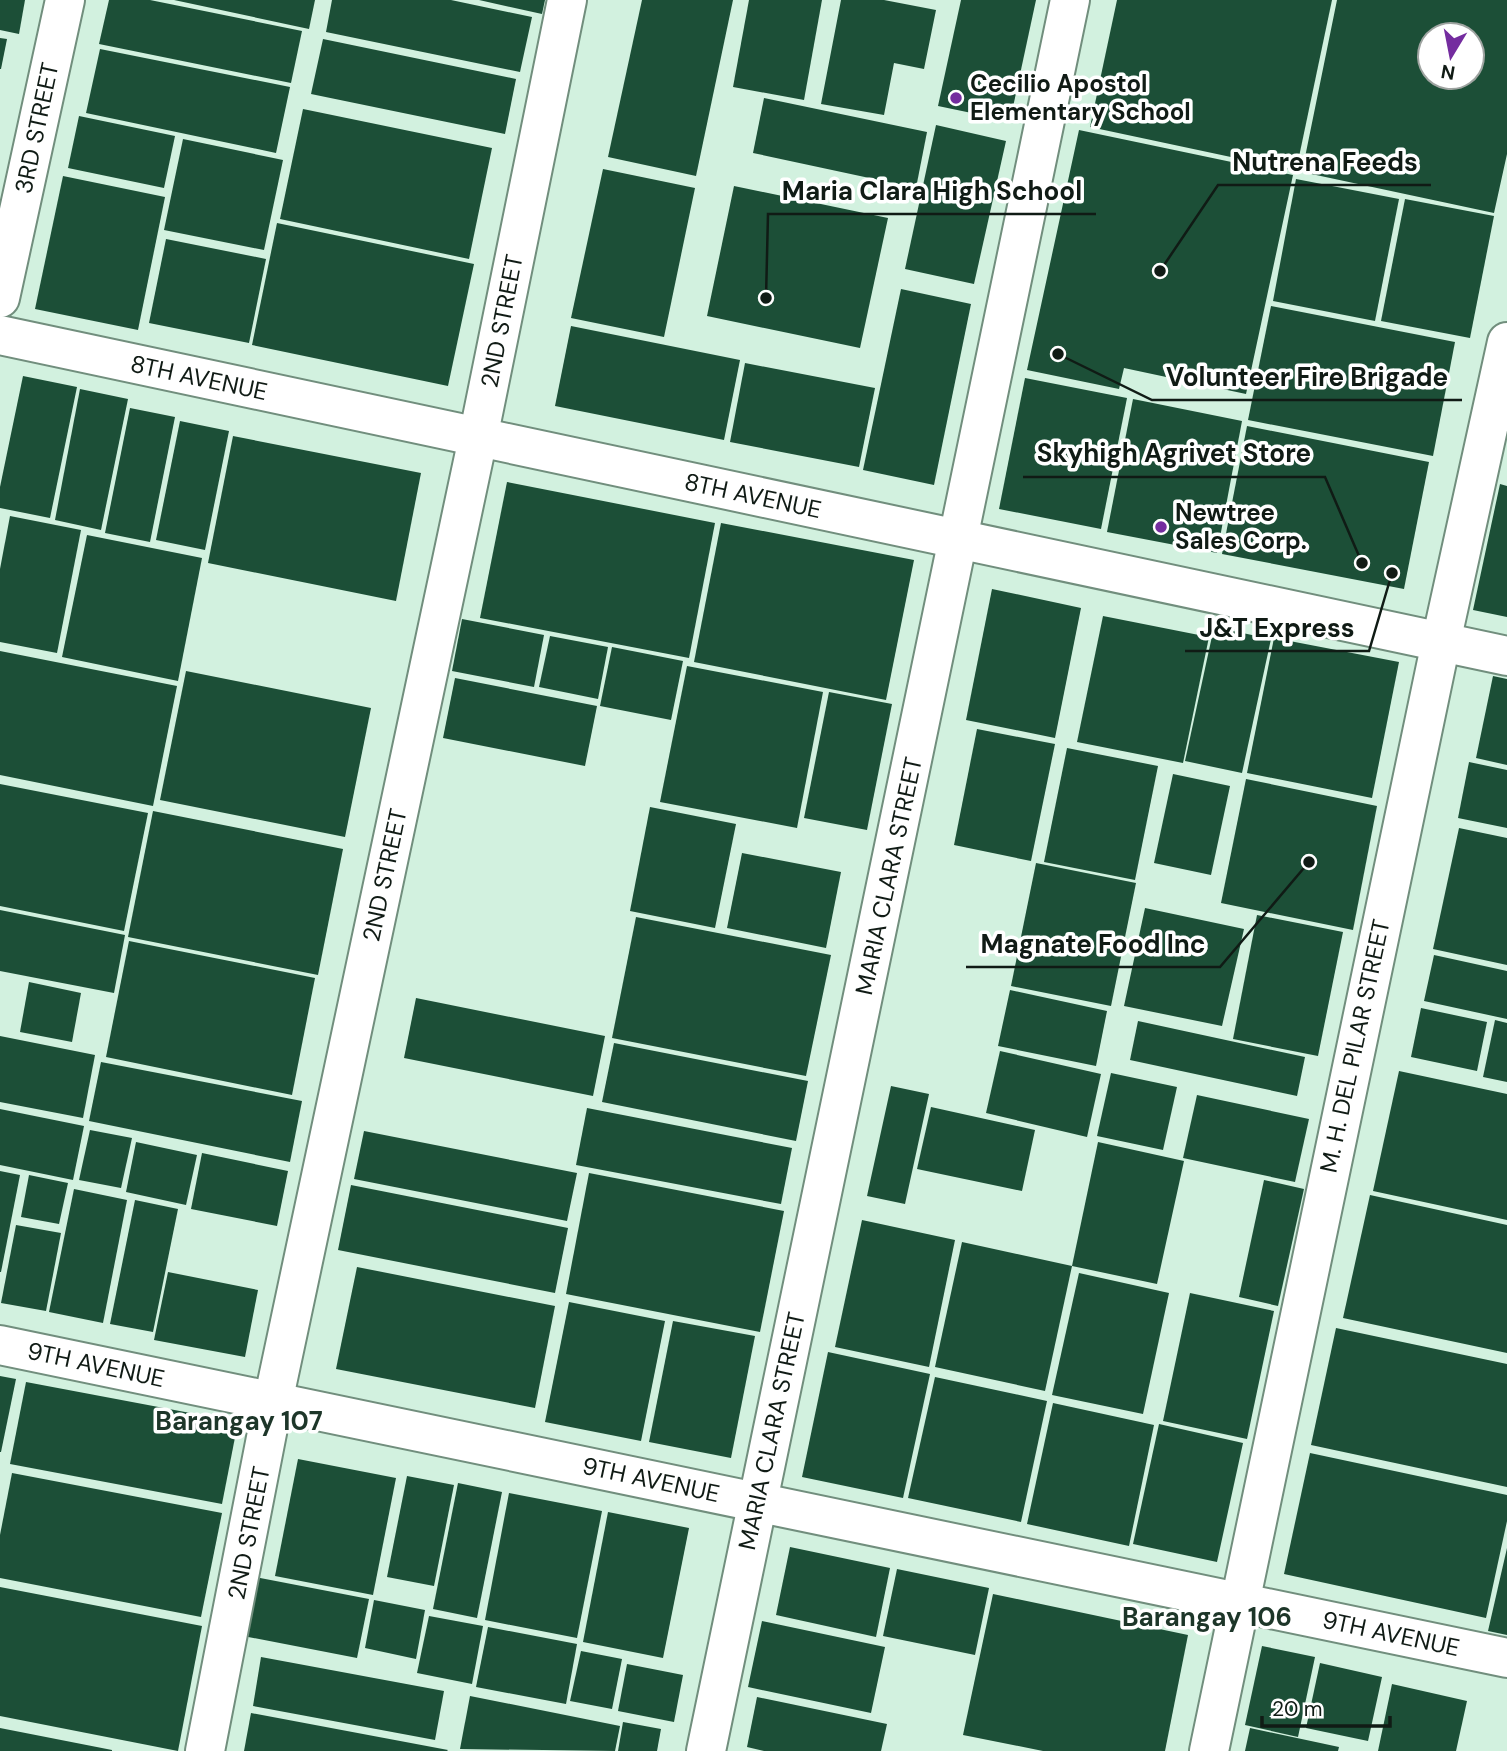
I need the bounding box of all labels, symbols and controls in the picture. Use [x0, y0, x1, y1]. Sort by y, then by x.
north arrow [1416, 21, 1486, 91]
text: N [1439, 59, 1457, 86]
street label: 3RD STREET [8, 60, 66, 196]
place label: Cecilio Apostol Elementary School [970, 68, 1191, 127]
marker: Cecilio Apostol Elementary School [948, 90, 964, 106]
callout: Nutrena Feeds [1218, 138, 1431, 185]
text: Nutrena Feeds [1232, 145, 1418, 179]
callout: Maria Clara High School [768, 167, 1096, 214]
text: Maria Clara High School [782, 174, 1082, 208]
street label: 2ND STREET [473, 252, 530, 390]
street label: 8TH AVENUE [128, 348, 270, 407]
callout: Volunteer Fire Brigade [1152, 353, 1462, 400]
text: Volunteer Fire Brigade [1166, 360, 1448, 394]
callout: Skyhigh Agrivet Store [1023, 430, 1325, 477]
text: Skyhigh Agrivet Store [1037, 436, 1311, 470]
street label: 8TH AVENUE [682, 466, 824, 525]
place label: Newtree Sales Corp. [1175, 497, 1307, 556]
marker: Newtree Sales Corp. [1153, 519, 1169, 535]
callout: J&T Express [1185, 604, 1369, 651]
text: J&T Express [1199, 611, 1355, 645]
street label: MARIA CLARA STREET [848, 754, 929, 998]
street label: 2ND STREET [355, 806, 414, 944]
street label: M. H. DEL PILAR STREET [1312, 916, 1397, 1176]
callout: Magnate Food Inc [966, 920, 1220, 967]
text: Magnate Food Inc [980, 927, 1206, 961]
street label: MARIA CLARA STREET [731, 1309, 812, 1553]
street label: 9TH AVENUE [25, 1335, 168, 1394]
district label: Barangay 107 [155, 1404, 323, 1438]
street label: 9TH AVENUE [580, 1450, 723, 1509]
street label: 2ND STREET [220, 1464, 277, 1602]
district label: Barangay 106 [1122, 1600, 1292, 1634]
street label: 9TH AVENUE [1320, 1604, 1463, 1663]
scale bar [1262, 1684, 1390, 1728]
text: 20 m [1272, 1695, 1323, 1723]

